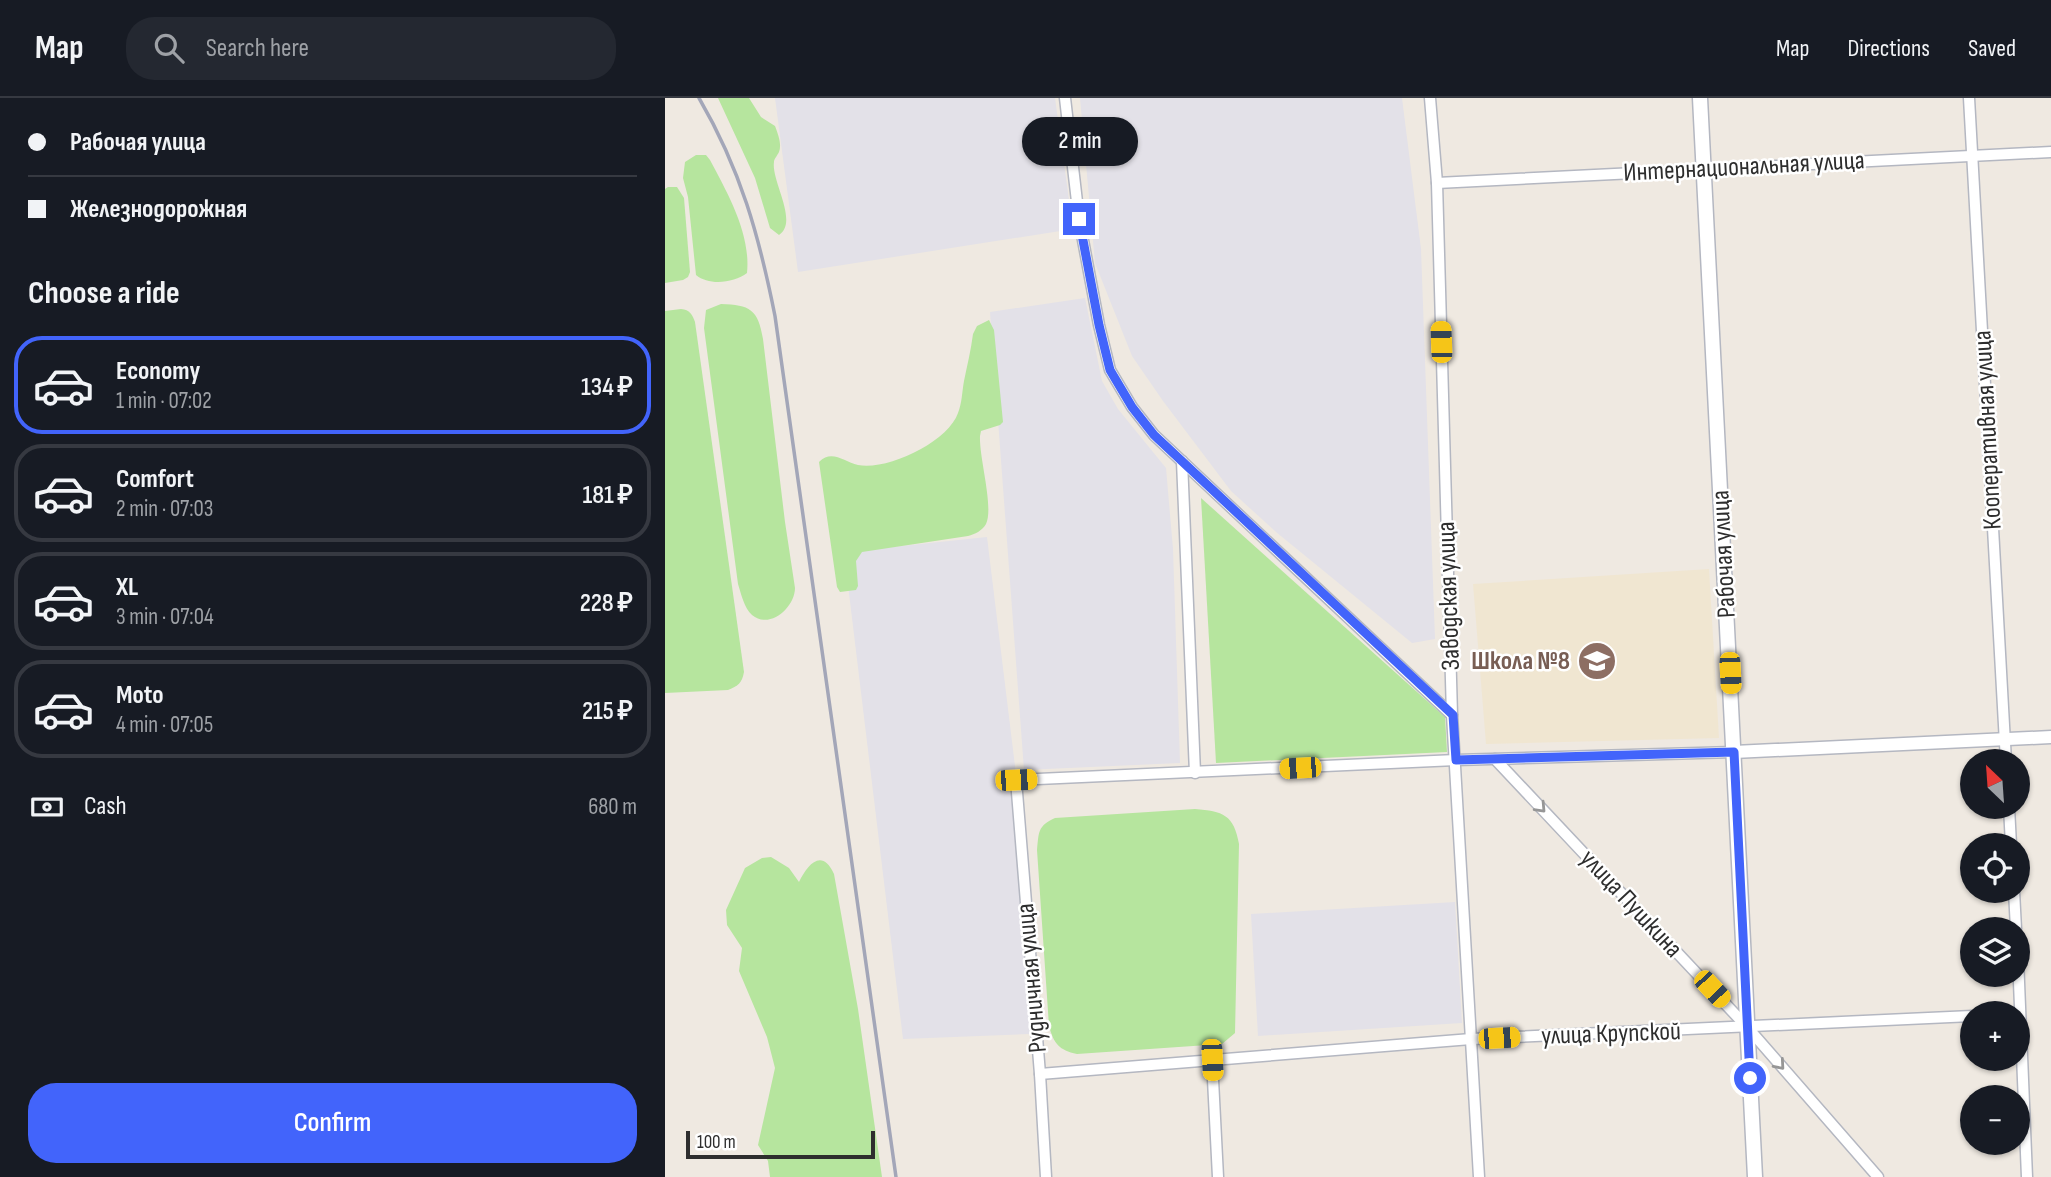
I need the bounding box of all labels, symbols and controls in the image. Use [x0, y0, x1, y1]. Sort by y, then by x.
search box [126, 17, 616, 80]
text: Map [35, 28, 84, 68]
icon: search [150, 29, 188, 67]
text: Search here [206, 33, 309, 64]
text: Map [1776, 34, 1809, 63]
text: Directions [1847, 34, 1930, 63]
text: Saved [1968, 34, 2016, 63]
callout: 2 min [1021, 117, 1137, 166]
text: Рабочая улица [70, 127, 206, 158]
text: 2 min [1058, 127, 1102, 155]
street label: Интернациональная улица [1623, 145, 1865, 189]
text: Железнодорожная [70, 194, 247, 225]
route end [1063, 203, 1095, 235]
text: Choose a ride [28, 274, 180, 313]
car [1430, 321, 1453, 363]
street label: Кооперативная улица [1967, 329, 2009, 531]
icon: car [32, 354, 95, 417]
text: Economy [116, 356, 200, 387]
text: 134 ₽ [581, 372, 633, 403]
text: 1 min · 07:02 [116, 387, 212, 415]
icon: car [32, 462, 95, 525]
text: Comfort [116, 464, 194, 495]
text: 181 ₽ [582, 480, 633, 511]
street label: Рабочая улица [1705, 489, 1743, 619]
text: 2 min · 07:03 [116, 495, 213, 523]
street label: Заводская улица [1431, 521, 1467, 671]
icon: car [32, 570, 95, 633]
text: XL [116, 572, 138, 603]
text: 228 ₽ [580, 588, 633, 619]
text: 3 min · 07:04 [116, 603, 214, 631]
school or university icon: Школа №8 [1576, 640, 1618, 682]
place label: Школа №8 [1471, 646, 1570, 677]
car [1719, 651, 1742, 695]
icon: car [32, 678, 95, 741]
text: Moto [116, 680, 164, 711]
text: 215 ₽ [582, 696, 633, 727]
text: 4 min · 07:05 [116, 711, 213, 739]
north arrow [1960, 749, 2030, 819]
map controls [1960, 749, 2030, 1155]
car [1279, 756, 1322, 780]
car [995, 769, 1038, 791]
icon: cash [28, 788, 66, 826]
text: Cash [84, 791, 127, 822]
text: 680 m [588, 793, 637, 821]
one-way arrow [1533, 800, 1546, 813]
button: locate [1960, 833, 2030, 903]
street label: улица Пушкина [1573, 844, 1689, 964]
street label: Рудничная улица [1010, 902, 1054, 1054]
button: layers [1960, 917, 2030, 987]
car [1690, 966, 1735, 1012]
button: + [1960, 1001, 2030, 1071]
street label: улица Крупской [1541, 1016, 1681, 1052]
car [1478, 1026, 1521, 1050]
car [1201, 1038, 1224, 1082]
one-way arrow [1772, 1056, 1784, 1069]
route start [1734, 1062, 1766, 1094]
button: Confirm [28, 1083, 637, 1163]
button: − [1960, 1085, 2030, 1155]
scale bar [686, 1128, 875, 1160]
text: 100 m [697, 1131, 736, 1154]

